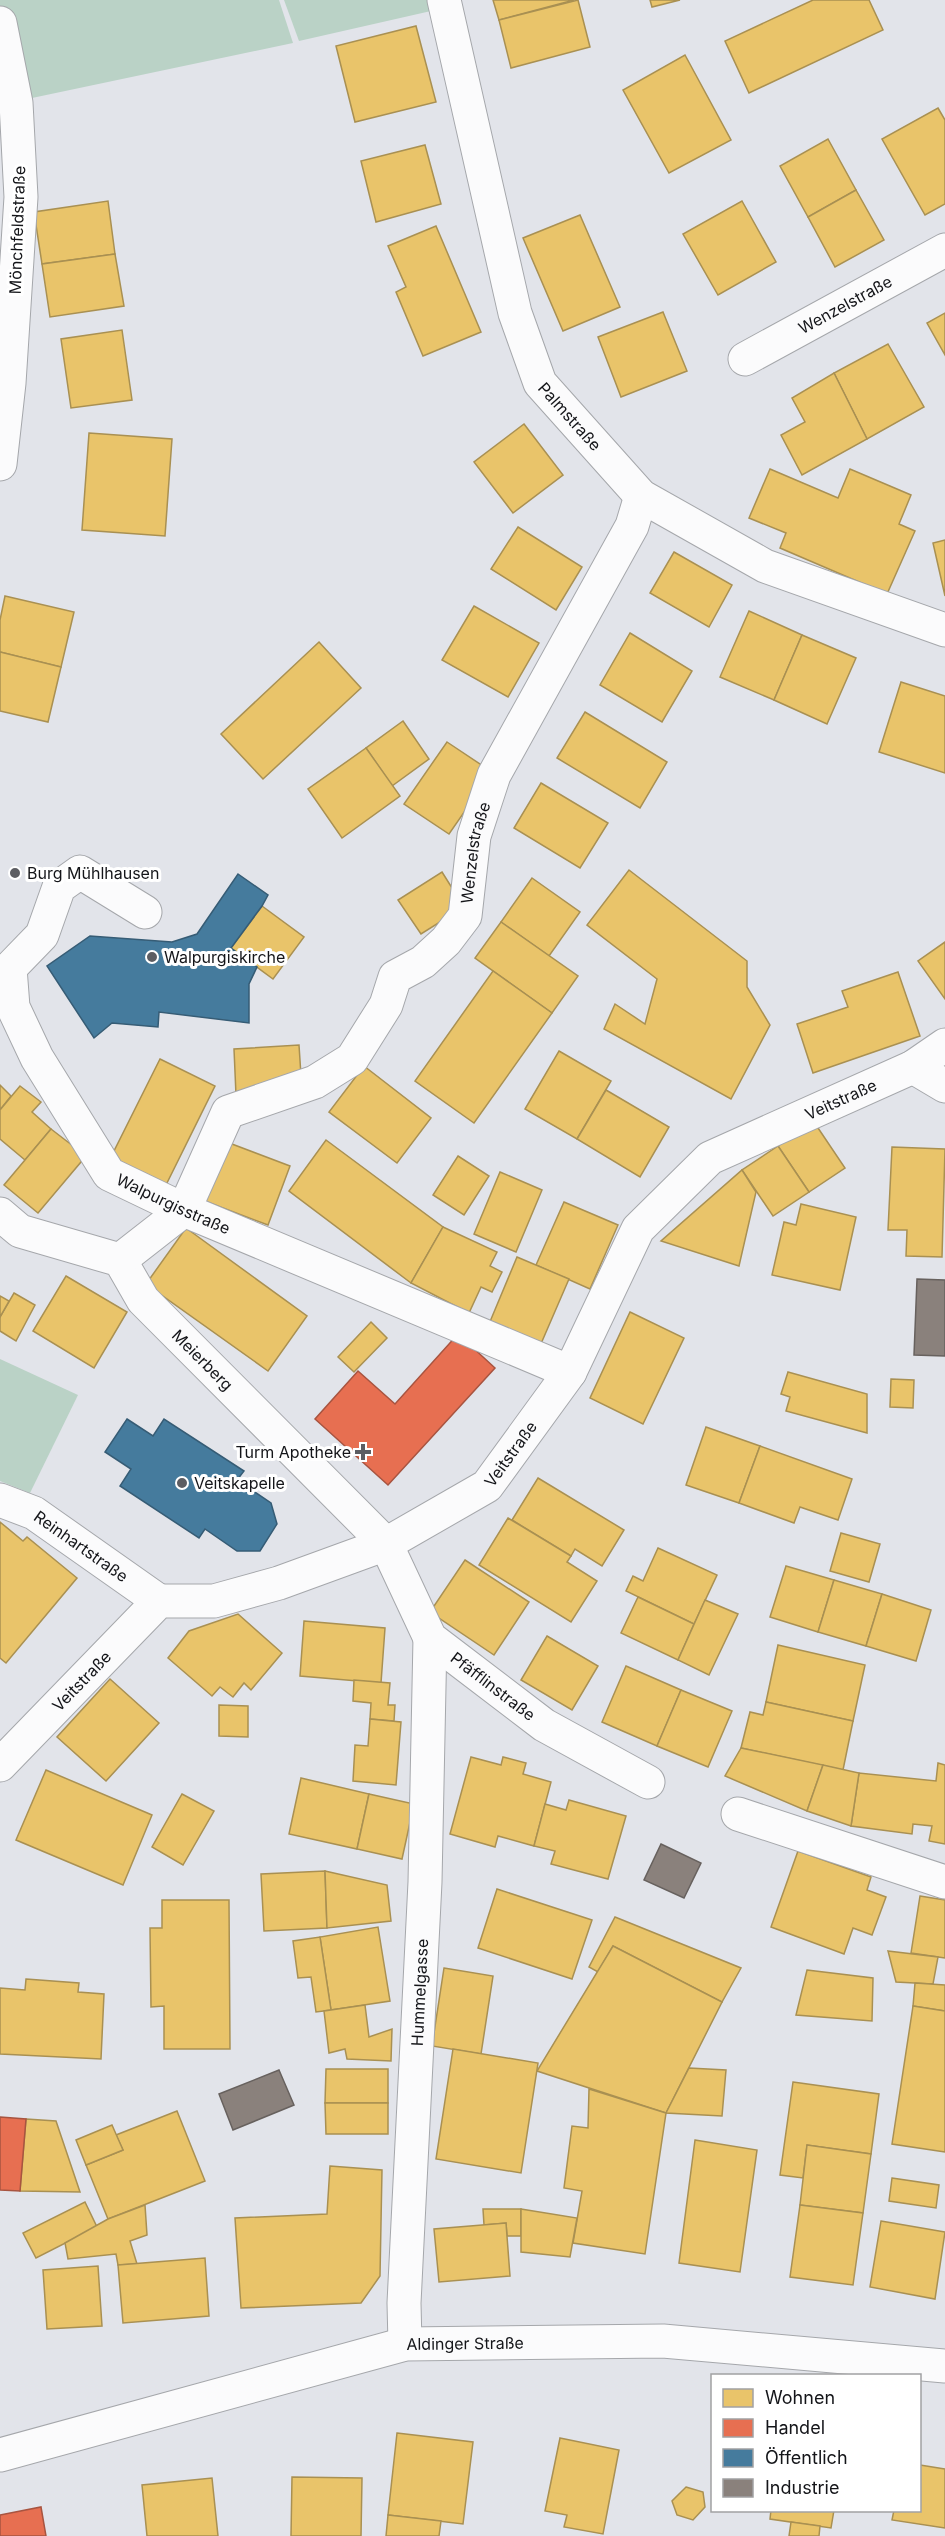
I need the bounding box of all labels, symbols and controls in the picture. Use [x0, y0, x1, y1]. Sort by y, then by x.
street label: Mönchfeldstraße [5, 165, 29, 295]
street label: Wenzelstraße [795, 271, 895, 338]
street label: Palmstraße [534, 378, 606, 455]
street label: Wenzelstraße [456, 799, 495, 905]
place label: Burg Mühlhausen [27, 863, 159, 883]
marker: Burg Mühlhausen [8, 866, 22, 880]
place label: Walpurgiskirche [164, 947, 285, 967]
marker: Walpurgiskirche [145, 950, 159, 964]
street label: Veitstraße [802, 1075, 880, 1124]
street label: Walpurgisstraße [113, 1169, 233, 1238]
street label: Meierberg [168, 1325, 237, 1395]
street label: Veitstraße [480, 1417, 541, 1491]
place label: Turm Apotheke [235, 1442, 351, 1462]
marker: Turm Apotheke [356, 1445, 370, 1459]
place label: Veitskapelle [194, 1473, 285, 1493]
marker: Veitskapelle [175, 1476, 189, 1490]
street label: Reinhartstraße [30, 1506, 132, 1586]
street label: Veitstraße [48, 1647, 115, 1715]
street label: Pfäfflinstraße [447, 1647, 539, 1725]
street label: Hummelgasse [407, 1938, 432, 2047]
street label: Aldinger Straße [406, 2333, 524, 2354]
legend [711, 2374, 921, 2512]
text: Wohnen [765, 2387, 835, 2408]
text: Handel [765, 2417, 825, 2438]
text: Öffentlich [765, 2446, 848, 2468]
text: Industrie [765, 2477, 839, 2498]

